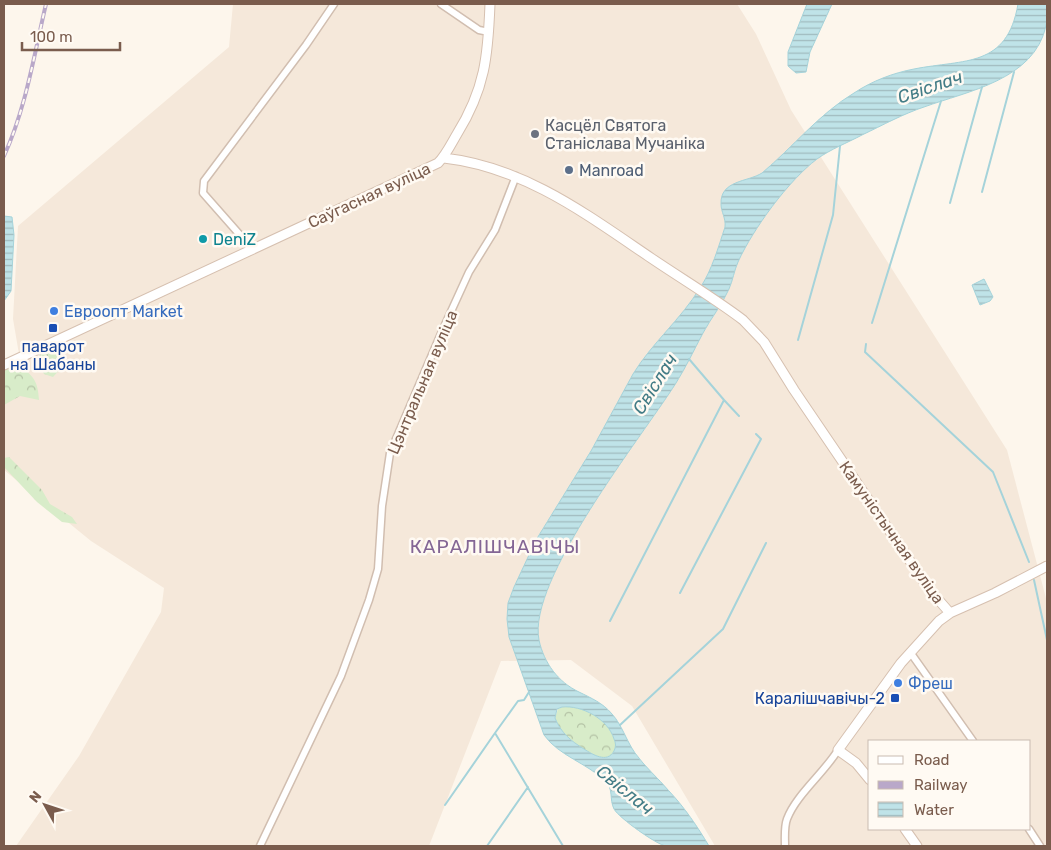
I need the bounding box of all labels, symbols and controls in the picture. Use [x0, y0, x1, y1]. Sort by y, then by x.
scale bar [22, 20, 120, 52]
text: 100 m [30, 28, 72, 46]
water label: Свіслач [895, 66, 965, 108]
place label: Касцёл Святога Станіслава Мучаніка [545, 116, 705, 153]
marker: Касцёл Святога Станіслава Мучаніка [529, 128, 541, 140]
street label: Саўгасная вуліца [305, 159, 434, 232]
place label: Manroad [579, 161, 644, 180]
marker: Manroad [563, 164, 575, 176]
place label: DeniZ [213, 230, 256, 249]
marker: DeniZ [197, 233, 209, 245]
place label: Евроопт Market [64, 302, 183, 321]
marker: Евроопт Market [48, 305, 60, 317]
street label: Цэнтральная вуліца [384, 307, 461, 457]
marker: паварот на Шабаны [47, 322, 59, 334]
place label: паварот на Шабаны [10, 337, 96, 374]
water label: Свіслач [628, 350, 682, 418]
street label: Камуністычная вуліца [835, 457, 948, 607]
district label: КАРАЛІШЧАВІЧЫ [410, 535, 580, 558]
place label: Фреш [908, 674, 953, 693]
marker: Фреш [892, 677, 904, 689]
place label: Каралішчавічы-2 [755, 689, 885, 708]
marker: Каралішчавічы-2 [889, 692, 901, 704]
legend [868, 740, 1031, 830]
text: Road [914, 751, 950, 769]
water label: Свіслач [592, 760, 658, 820]
text: Railway [914, 776, 968, 794]
north arrow [20, 780, 70, 830]
text: N [26, 788, 45, 806]
text: Water [914, 801, 954, 819]

